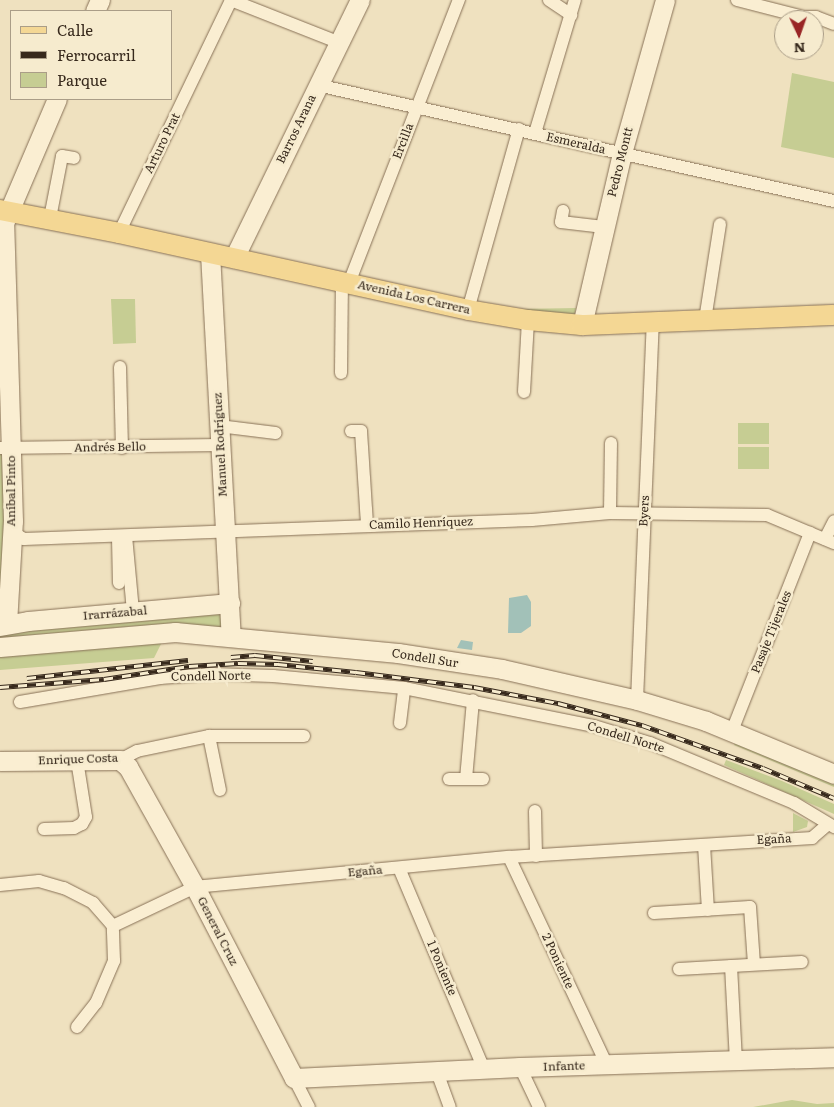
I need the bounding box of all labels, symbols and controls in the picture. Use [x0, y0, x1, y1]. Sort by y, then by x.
legend [10, 10, 172, 100]
north arrow [774, 10, 824, 60]
text: Calle [57, 18, 93, 41]
text: N [793, 39, 806, 59]
text: Ferrocarril [57, 43, 136, 66]
text: Parque [57, 68, 107, 91]
street label: Barros Arana [273, 92, 319, 166]
street label: Arturo Prat [141, 110, 183, 176]
street label: Ercilla [390, 121, 416, 161]
street label: Pedro Montt [604, 125, 636, 199]
street label: Esmeralda [545, 129, 607, 157]
street label: Avenida Los Carrera [356, 277, 472, 317]
street label: Manuel Rodríguez [210, 392, 230, 498]
street label: Andrés Bello [74, 439, 146, 455]
street label: Aníbal Pinto [4, 455, 18, 527]
street label: Byers [636, 495, 652, 527]
street label: Camilo Henríquez [369, 514, 473, 532]
street label: Pasaje Tijerales [748, 589, 794, 675]
street label: Irarrázabal [82, 603, 148, 623]
street label: Condell Sur [391, 646, 459, 670]
street label: Condell Norte [171, 668, 251, 684]
street label: Condell Norte [586, 718, 666, 756]
street label: Enrique Costa [38, 750, 118, 768]
street label: Egaña [756, 831, 792, 847]
street label: Egaña [347, 862, 383, 880]
street label: General Cruz [195, 894, 241, 968]
street label: 2 Poniente [539, 931, 577, 991]
street label: 1 Poniente [424, 938, 460, 998]
street label: Infante [543, 1058, 585, 1074]

